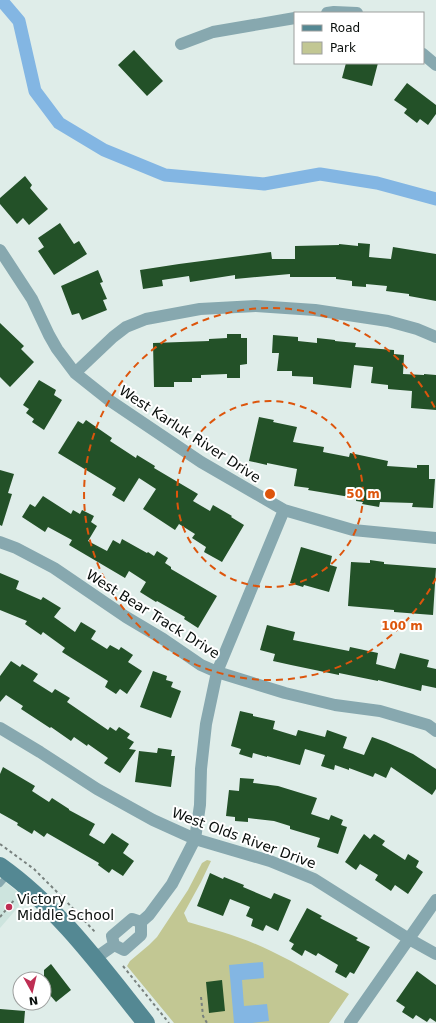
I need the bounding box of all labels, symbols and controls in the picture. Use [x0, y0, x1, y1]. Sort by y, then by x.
legend [294, 12, 424, 64]
text: Road [330, 21, 360, 35]
text: Park [330, 41, 356, 55]
street label: West Karluk River Drive [116, 382, 264, 486]
centre of rings [263, 487, 277, 501]
text: 50 m [346, 487, 380, 501]
street label: West Bear Track Drive [83, 566, 223, 662]
text: 100 m [381, 619, 423, 633]
street label: West Olds River Drive [170, 804, 318, 872]
place label: Victory Middle School [17, 891, 114, 923]
marker: Victory Middle School [4, 902, 14, 912]
north arrow [12, 971, 52, 1011]
text: N [28, 993, 39, 1007]

